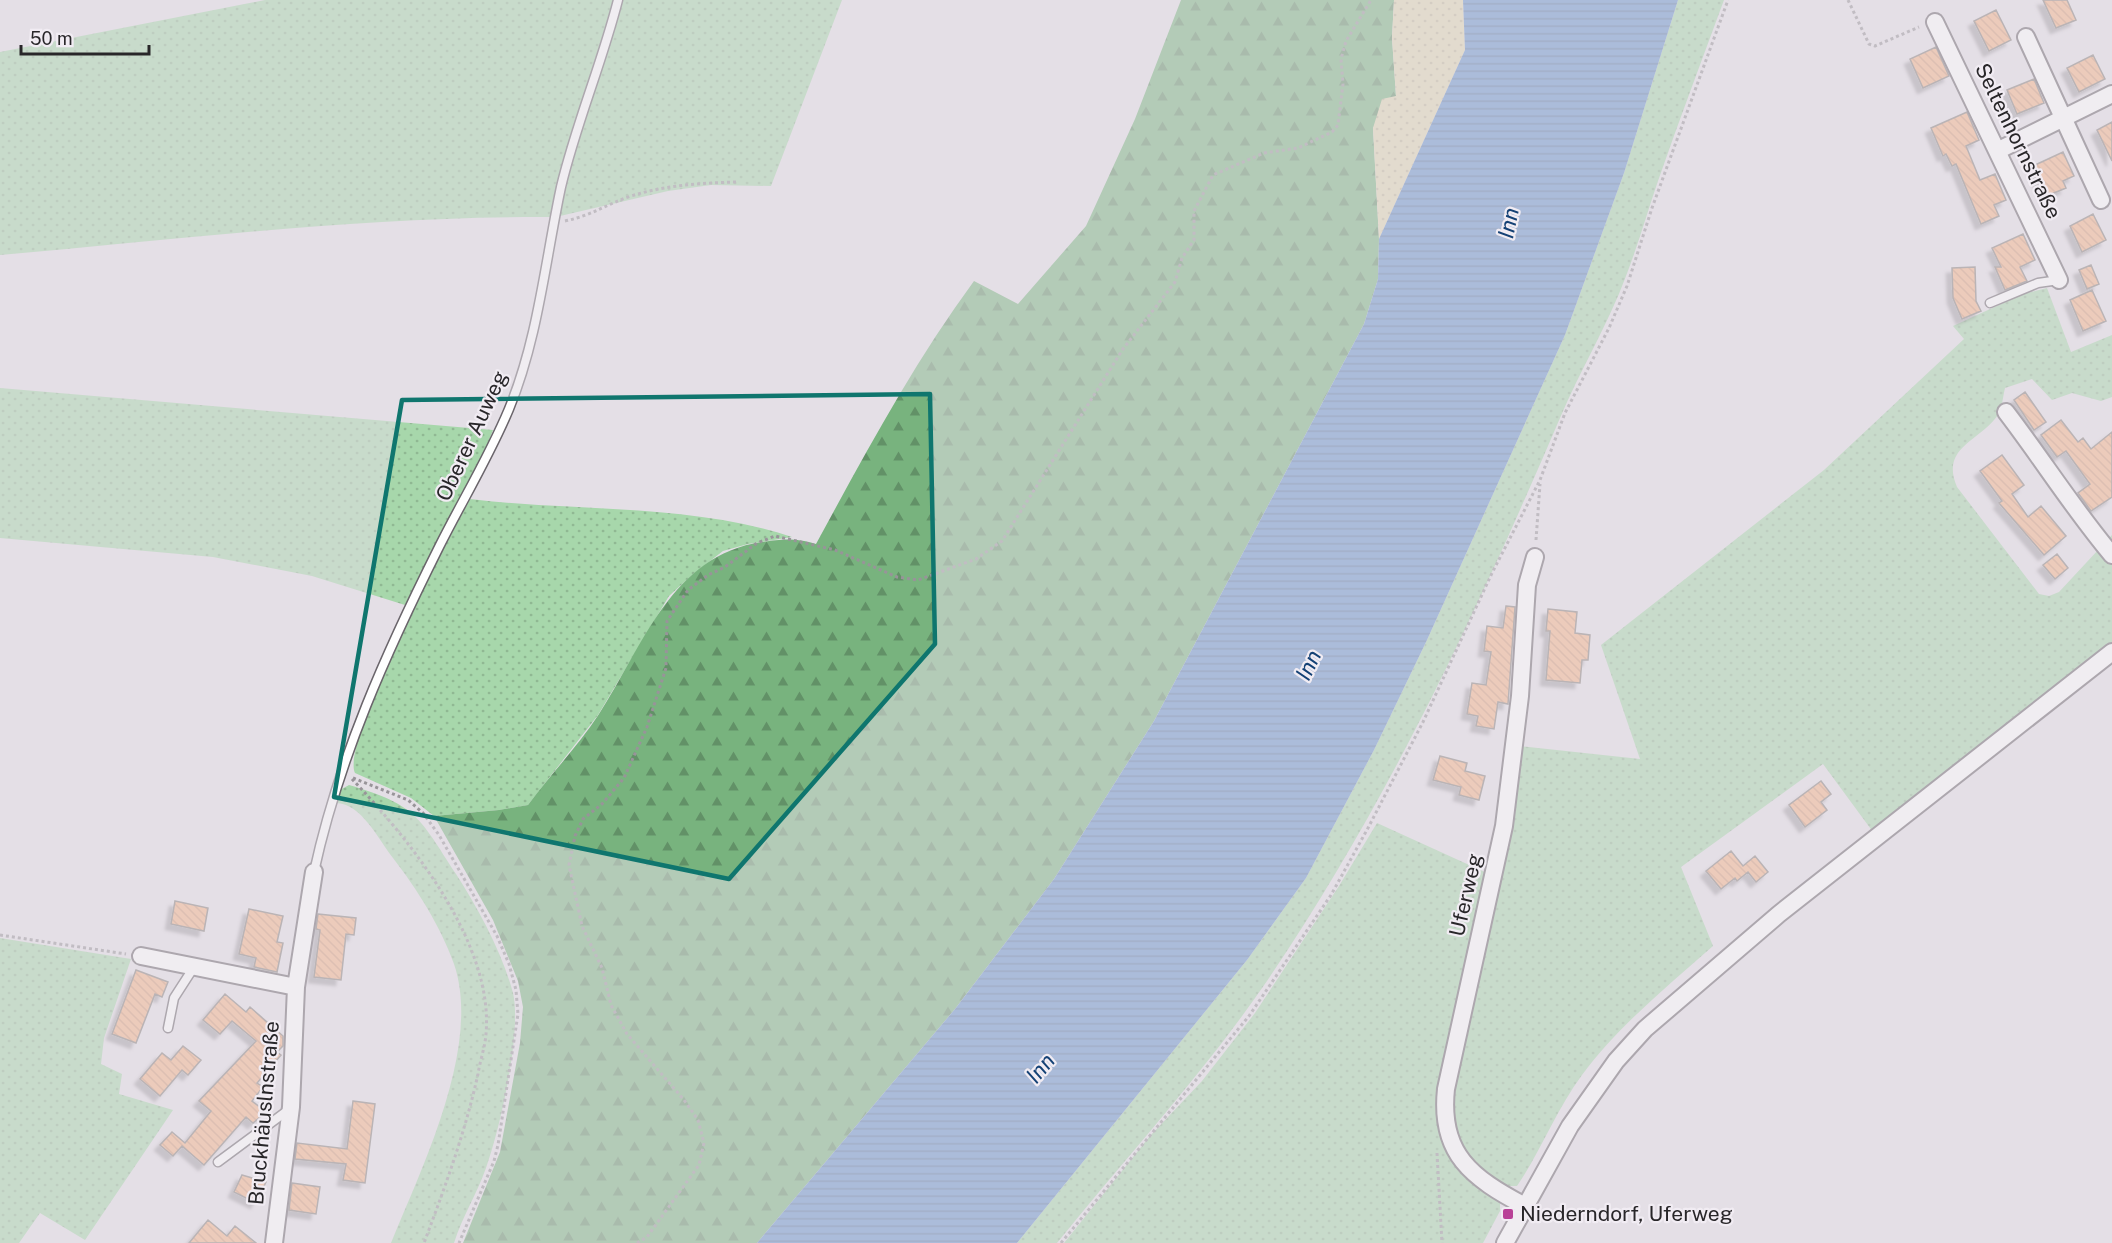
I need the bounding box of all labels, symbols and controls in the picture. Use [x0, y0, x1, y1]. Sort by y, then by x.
scale bar [21, 18, 148, 56]
text: 50 m [30, 28, 73, 49]
street label: Seltenhornstraße [1970, 59, 2067, 223]
water label: Inn [1492, 205, 1524, 241]
street label: Oberer Auweg [430, 367, 513, 505]
water label: Inn [1290, 645, 1326, 685]
street label: Uferweg [1444, 851, 1487, 939]
street label: Bruckhäuslnstraße [243, 1020, 284, 1206]
water label: Inn [1020, 1048, 1060, 1088]
place label: Niederndorf, Uferweg [1520, 1201, 1733, 1226]
marker: Niederndorf, Uferweg [1501, 1207, 1515, 1221]

